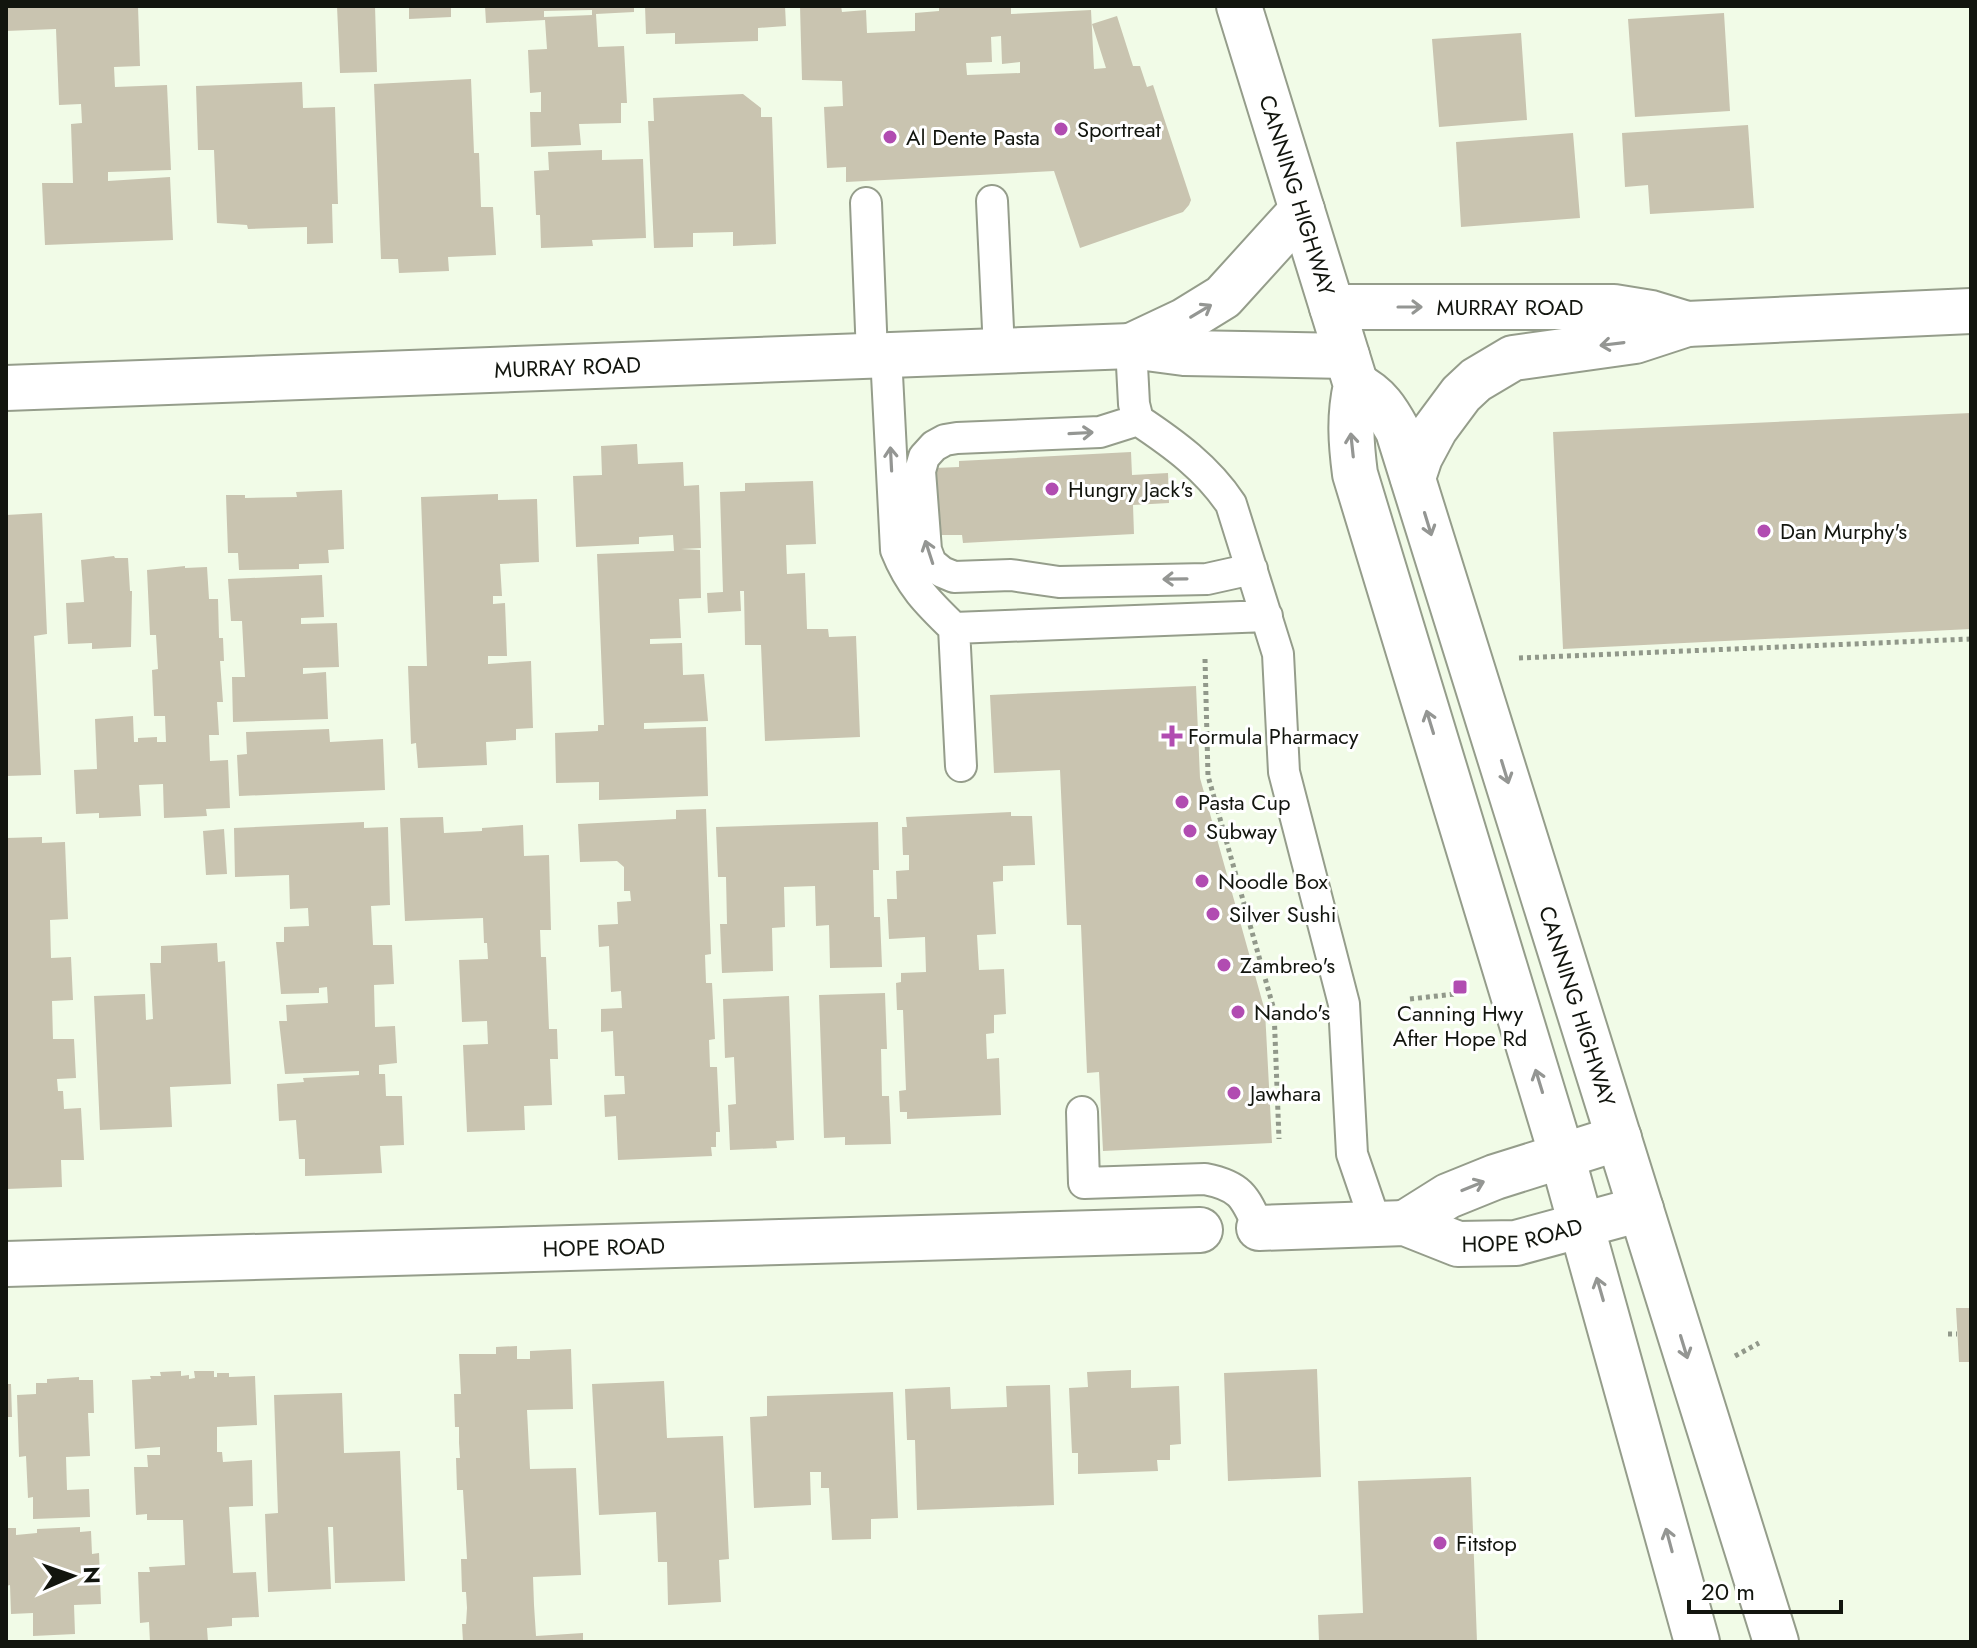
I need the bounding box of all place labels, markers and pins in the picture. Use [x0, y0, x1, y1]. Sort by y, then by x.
place label: Sportreat [1077, 113, 1162, 145]
marker: Sportreat [1052, 120, 1070, 138]
place label: Al Dente Pasta [906, 121, 1040, 153]
marker: Al Dente Pasta [881, 128, 899, 146]
place label: Hungry Jack's [1068, 473, 1193, 505]
marker: Hungry Jack's [1043, 480, 1061, 498]
place label: Dan Murphy's [1780, 515, 1907, 547]
marker: Dan Murphy's [1755, 522, 1773, 540]
place label: Formula Pharmacy [1188, 720, 1359, 752]
marker: Formula Pharmacy [1163, 727, 1181, 745]
place label: Pasta Cup [1198, 786, 1290, 818]
marker: Pasta Cup [1173, 793, 1191, 811]
place label: Subway [1206, 815, 1277, 847]
marker: Subway [1181, 822, 1199, 840]
place label: Noodle Box [1218, 865, 1329, 897]
marker: Noodle Box [1193, 872, 1211, 890]
place label: Silver Sushi [1229, 898, 1336, 930]
marker: Silver Sushi [1204, 905, 1222, 923]
place label: Zambreo's [1240, 949, 1335, 981]
marker: Zambreo's [1215, 956, 1233, 974]
marker: Canning Hwy After Hope Rd [1451, 978, 1469, 996]
place label: Nando's [1254, 996, 1330, 1028]
place label: Canning Hwy After Hope Rd [1393, 997, 1527, 1054]
marker: Nando's [1229, 1003, 1247, 1021]
place label: Jawhara [1247, 1077, 1321, 1109]
marker: Jawhara [1225, 1084, 1243, 1102]
place label: Fitstop [1456, 1527, 1517, 1559]
marker: Fitstop [1431, 1534, 1449, 1552]

